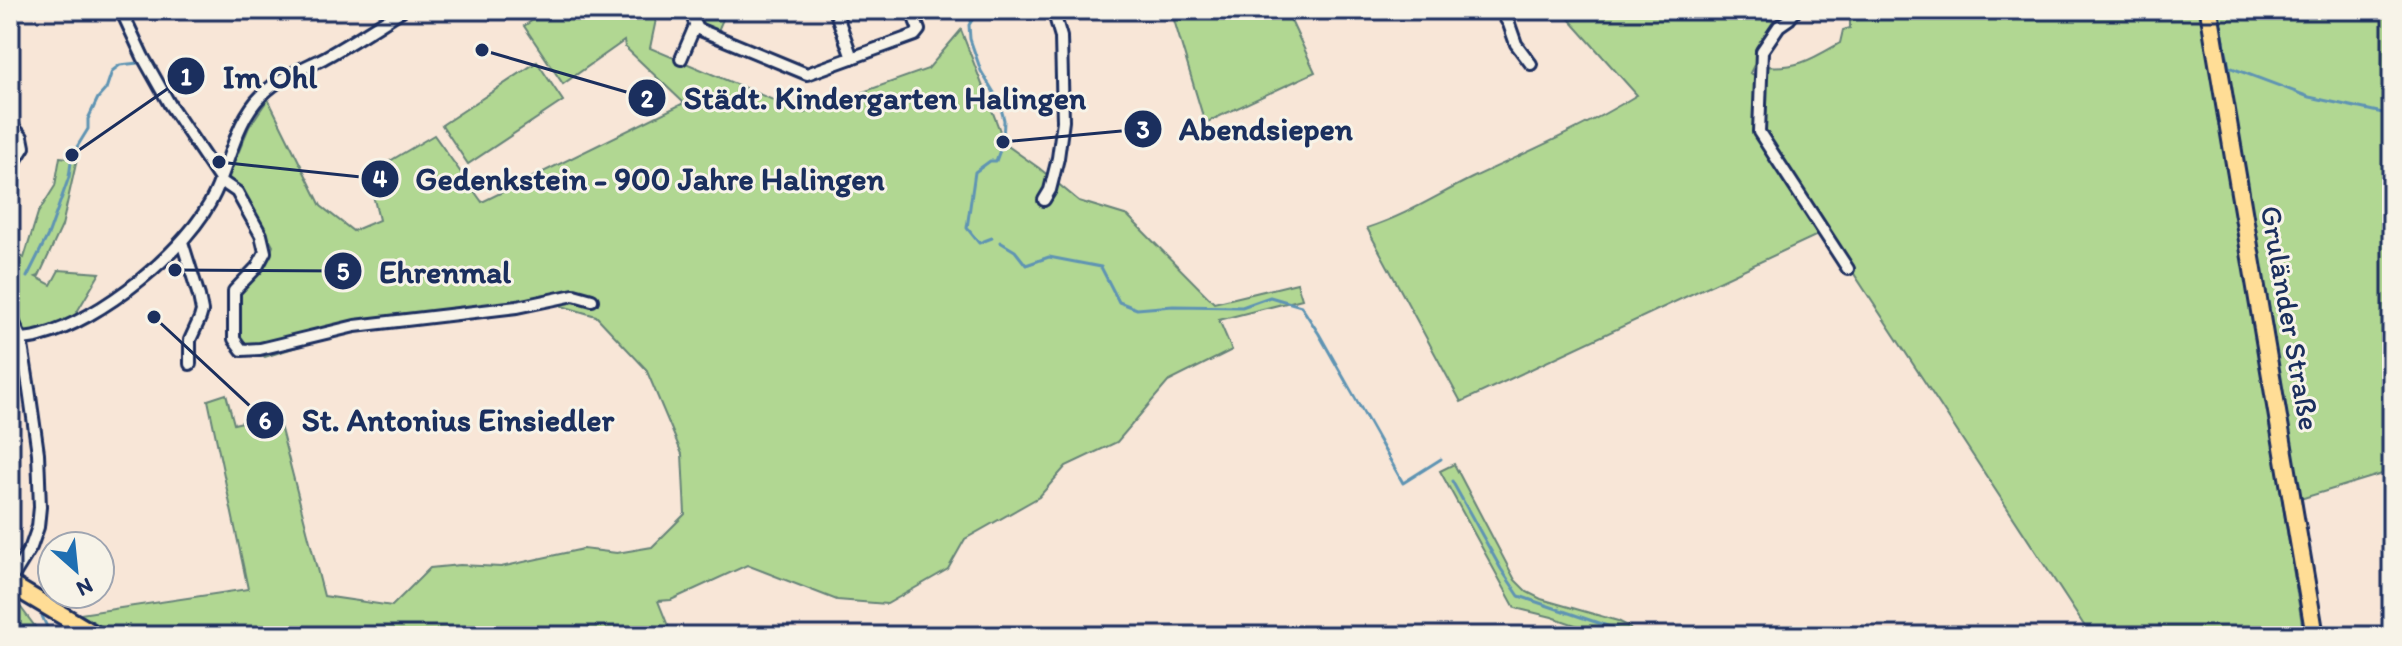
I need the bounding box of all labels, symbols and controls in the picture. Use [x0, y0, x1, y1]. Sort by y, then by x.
callout: Im Ohl [166, 48, 334, 104]
text: Im Ohl [223, 58, 318, 96]
text: 1 [180, 62, 192, 91]
callout: Städt. Kindergarten Halingen [627, 70, 1103, 126]
text: Städt. Kindergarten Halingen [684, 79, 1087, 117]
text: 2 [641, 84, 654, 113]
callout: Abendsiepen [1123, 101, 1369, 157]
text: Abendsiepen [1178, 110, 1354, 148]
text: 3 [1136, 115, 1150, 144]
callout: Gedenkstein - 900 Jahre Halingen [360, 151, 900, 207]
text: Gedenkstein - 900 Jahre Halingen [415, 160, 886, 198]
text: 4 [373, 164, 388, 193]
street label: Gruländer Straße [2253, 203, 2328, 433]
callout: Ehrenmal [323, 243, 527, 299]
text: Ehrenmal [379, 253, 512, 291]
text: 5 [337, 257, 350, 286]
callout: St. Antonius Einsiedler [245, 392, 630, 448]
text: St. Antonius Einsiedler [302, 401, 616, 439]
text: 6 [259, 406, 272, 435]
north arrow [36, 530, 116, 610]
text: N [72, 572, 98, 603]

